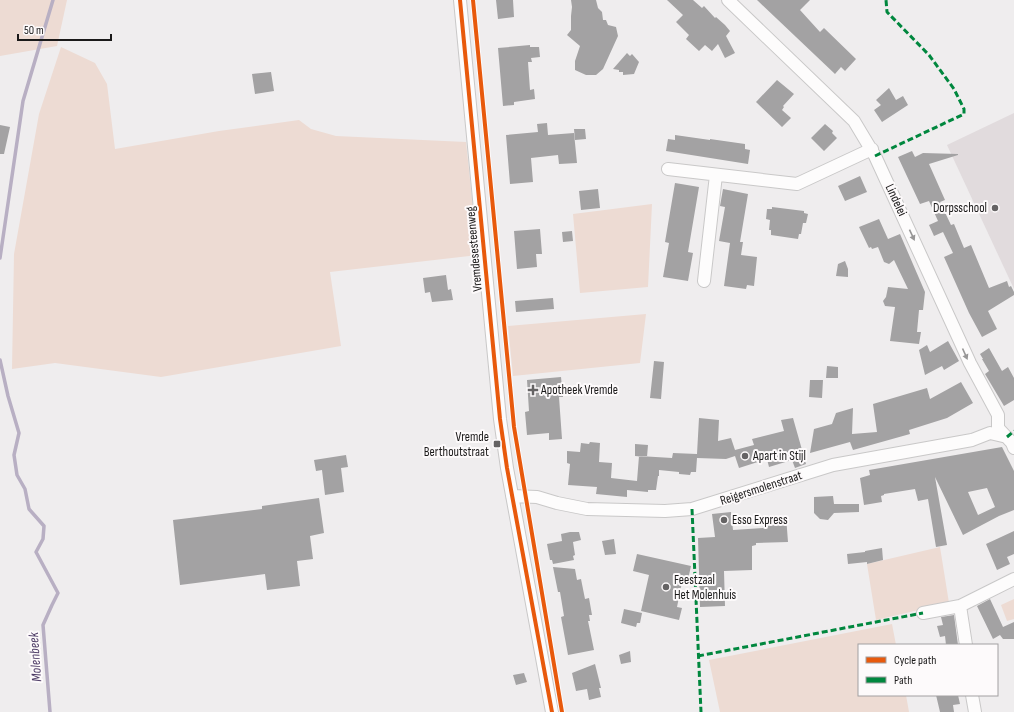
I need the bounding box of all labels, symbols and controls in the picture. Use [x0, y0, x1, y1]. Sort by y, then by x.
scale bar [18, 16, 111, 42]
text: 50 m [24, 23, 44, 38]
street label: Lindelei [882, 181, 910, 219]
place label: Dorpsschool [933, 200, 987, 216]
marker: Dorpsschool [990, 203, 1000, 213]
street label: Vremdesesteenweg [462, 206, 486, 292]
one-way arrow [909, 229, 915, 241]
one-way arrow [963, 348, 969, 360]
place label: Apotheek Vremde [540, 382, 618, 398]
marker: Apotheek Vremde [528, 385, 538, 395]
place label: Vremde Berthoutstraat [424, 429, 489, 460]
marker: Vremde Berthoutstraat [492, 439, 502, 449]
place label: Apart in Stijl [752, 448, 806, 464]
marker: Apart in Stijl [740, 451, 750, 461]
street label: Reigersmolenstraat [718, 467, 804, 509]
place label: Esso Express [732, 512, 788, 528]
marker: Esso Express [719, 515, 729, 525]
place label: Feestzaal Het Molenhuis [674, 572, 737, 603]
marker: Feestzaal Het Molenhuis [661, 582, 671, 592]
water label: Molenbeek [25, 631, 45, 682]
legend [858, 644, 998, 696]
text: Cycle path [894, 653, 936, 668]
text: Path [894, 673, 912, 688]

